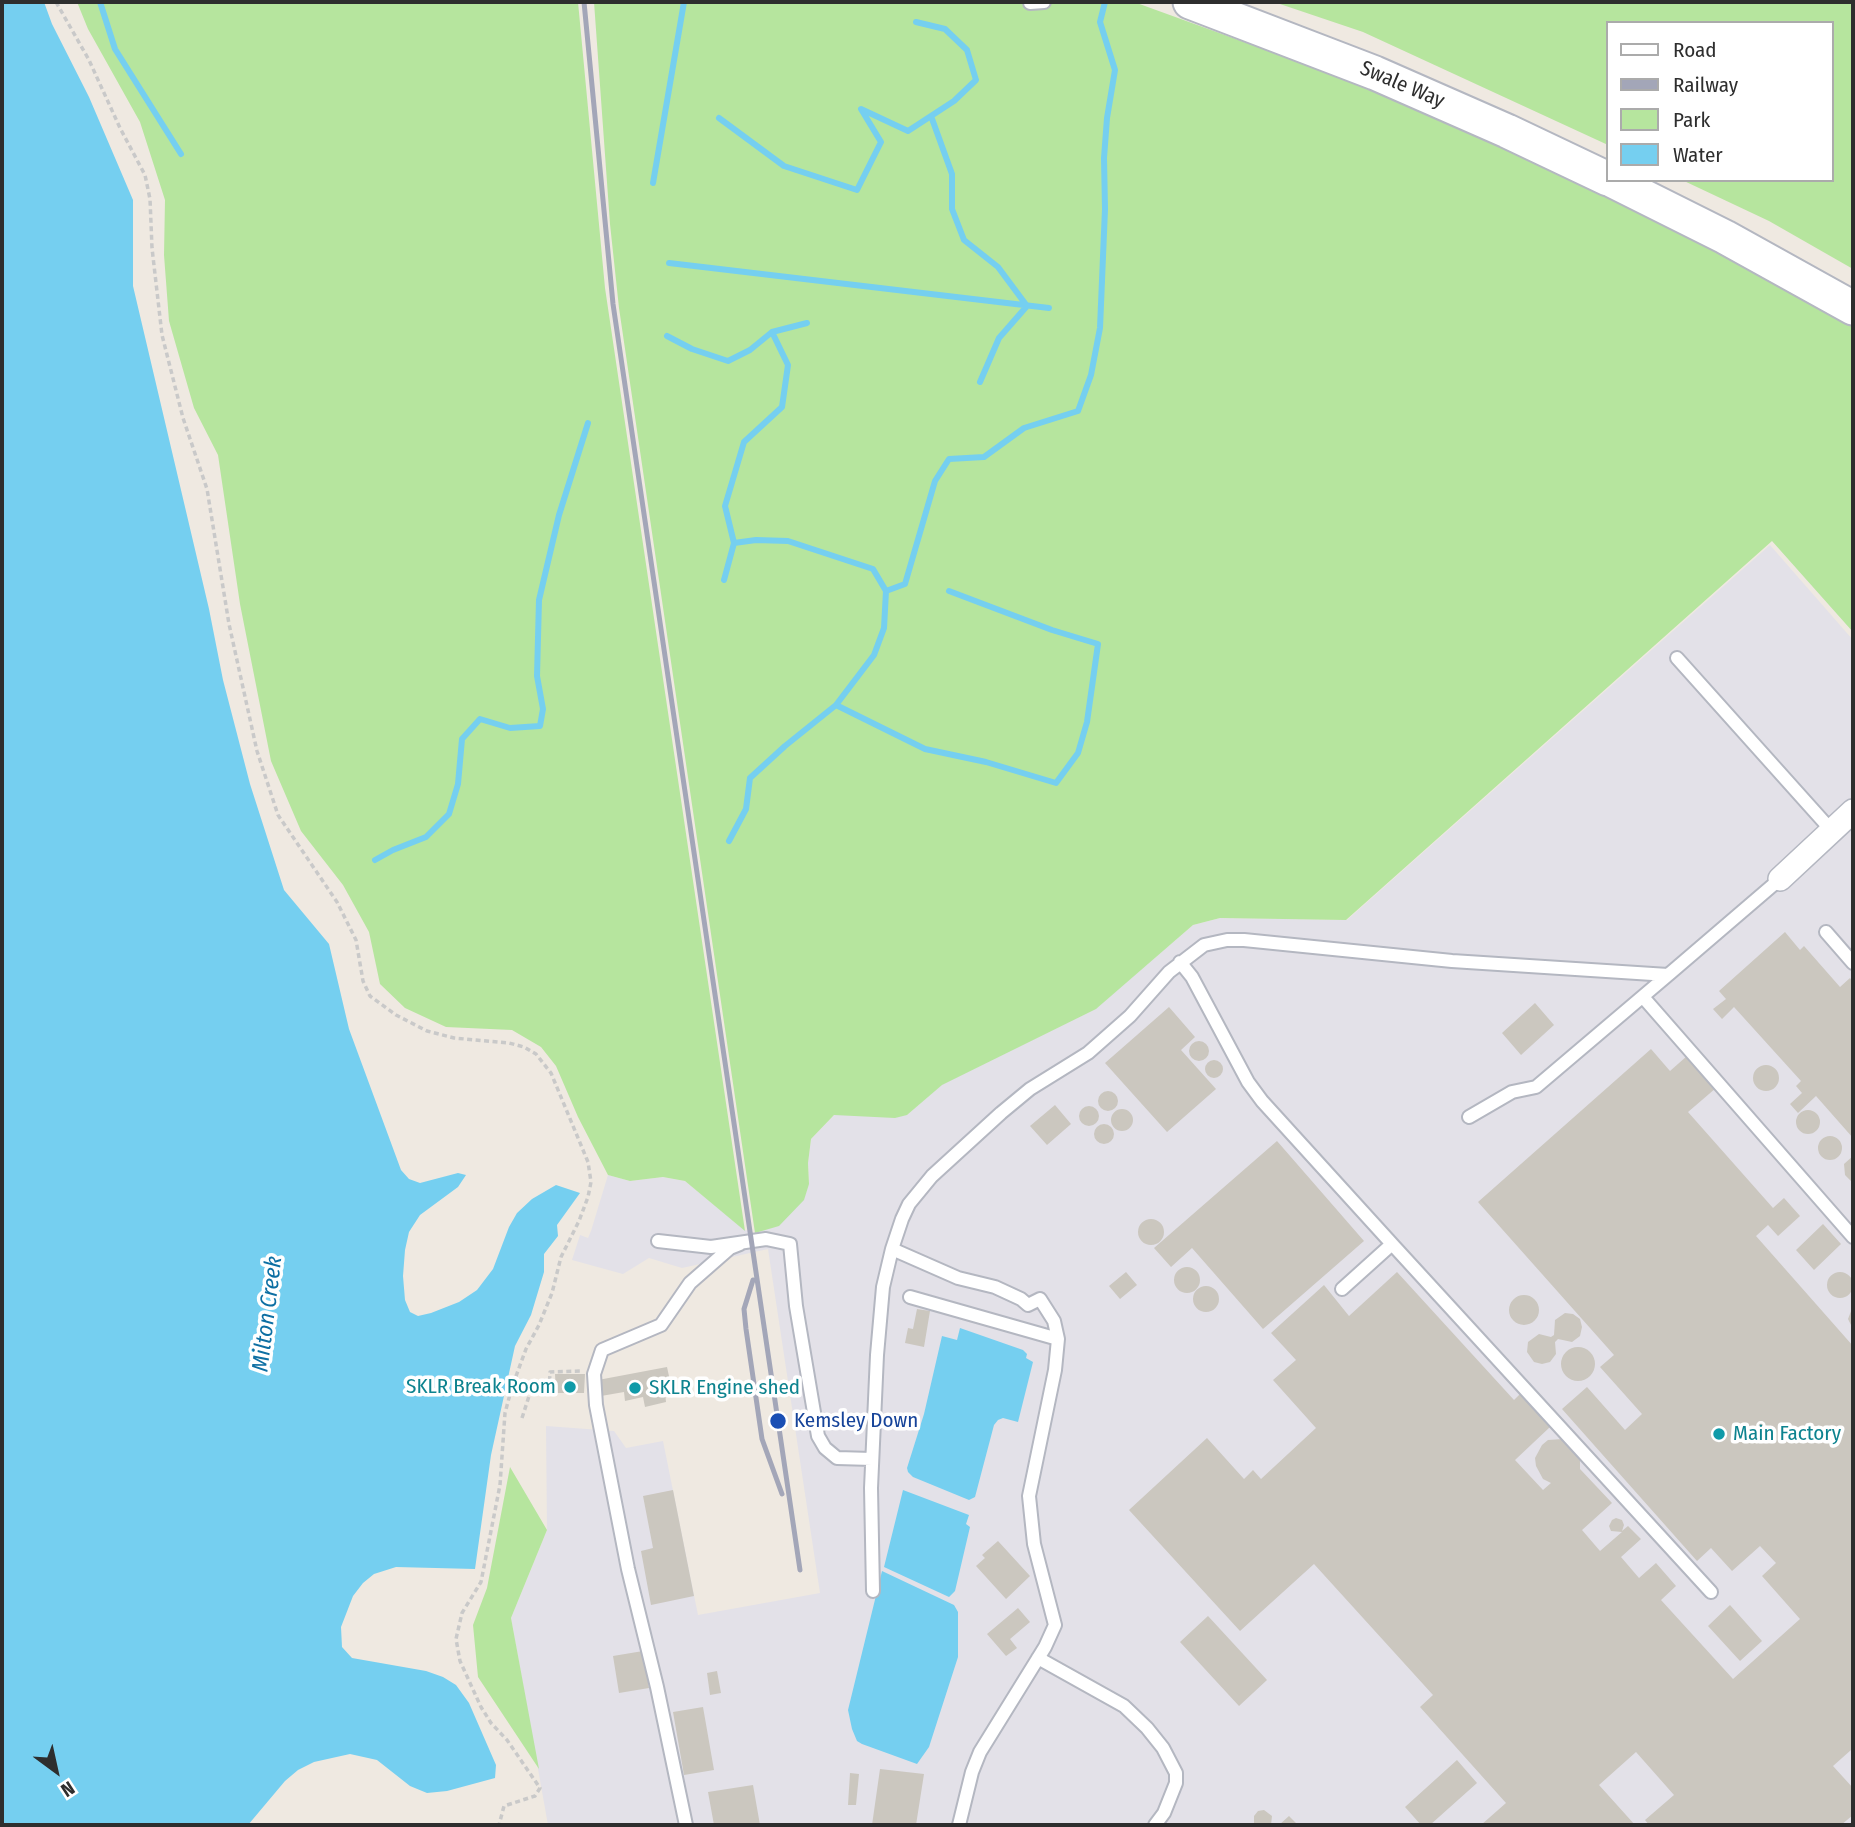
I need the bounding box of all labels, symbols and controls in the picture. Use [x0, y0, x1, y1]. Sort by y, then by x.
legend [1606, 21, 1834, 182]
text: Road [1673, 37, 1717, 63]
street label: Swale Way [1356, 56, 1448, 114]
text: Railway [1673, 72, 1738, 98]
text: Park [1673, 107, 1710, 133]
text: Water [1673, 142, 1723, 168]
water label: Milton Creek [247, 1255, 289, 1373]
place label: SKLR Break Room [406, 1374, 556, 1400]
place label: SKLR Engine shed [649, 1375, 800, 1401]
marker: SKLR Break Room [562, 1379, 578, 1395]
marker: SKLR Engine shed [627, 1380, 643, 1396]
place label: Kemsley Down [794, 1408, 918, 1434]
marker: Kemsley Down [768, 1411, 788, 1431]
place label: Main Factory [1733, 1421, 1841, 1447]
marker: Main Factory [1711, 1426, 1727, 1442]
north arrow [21, 1736, 91, 1806]
text: N [57, 1776, 79, 1802]

